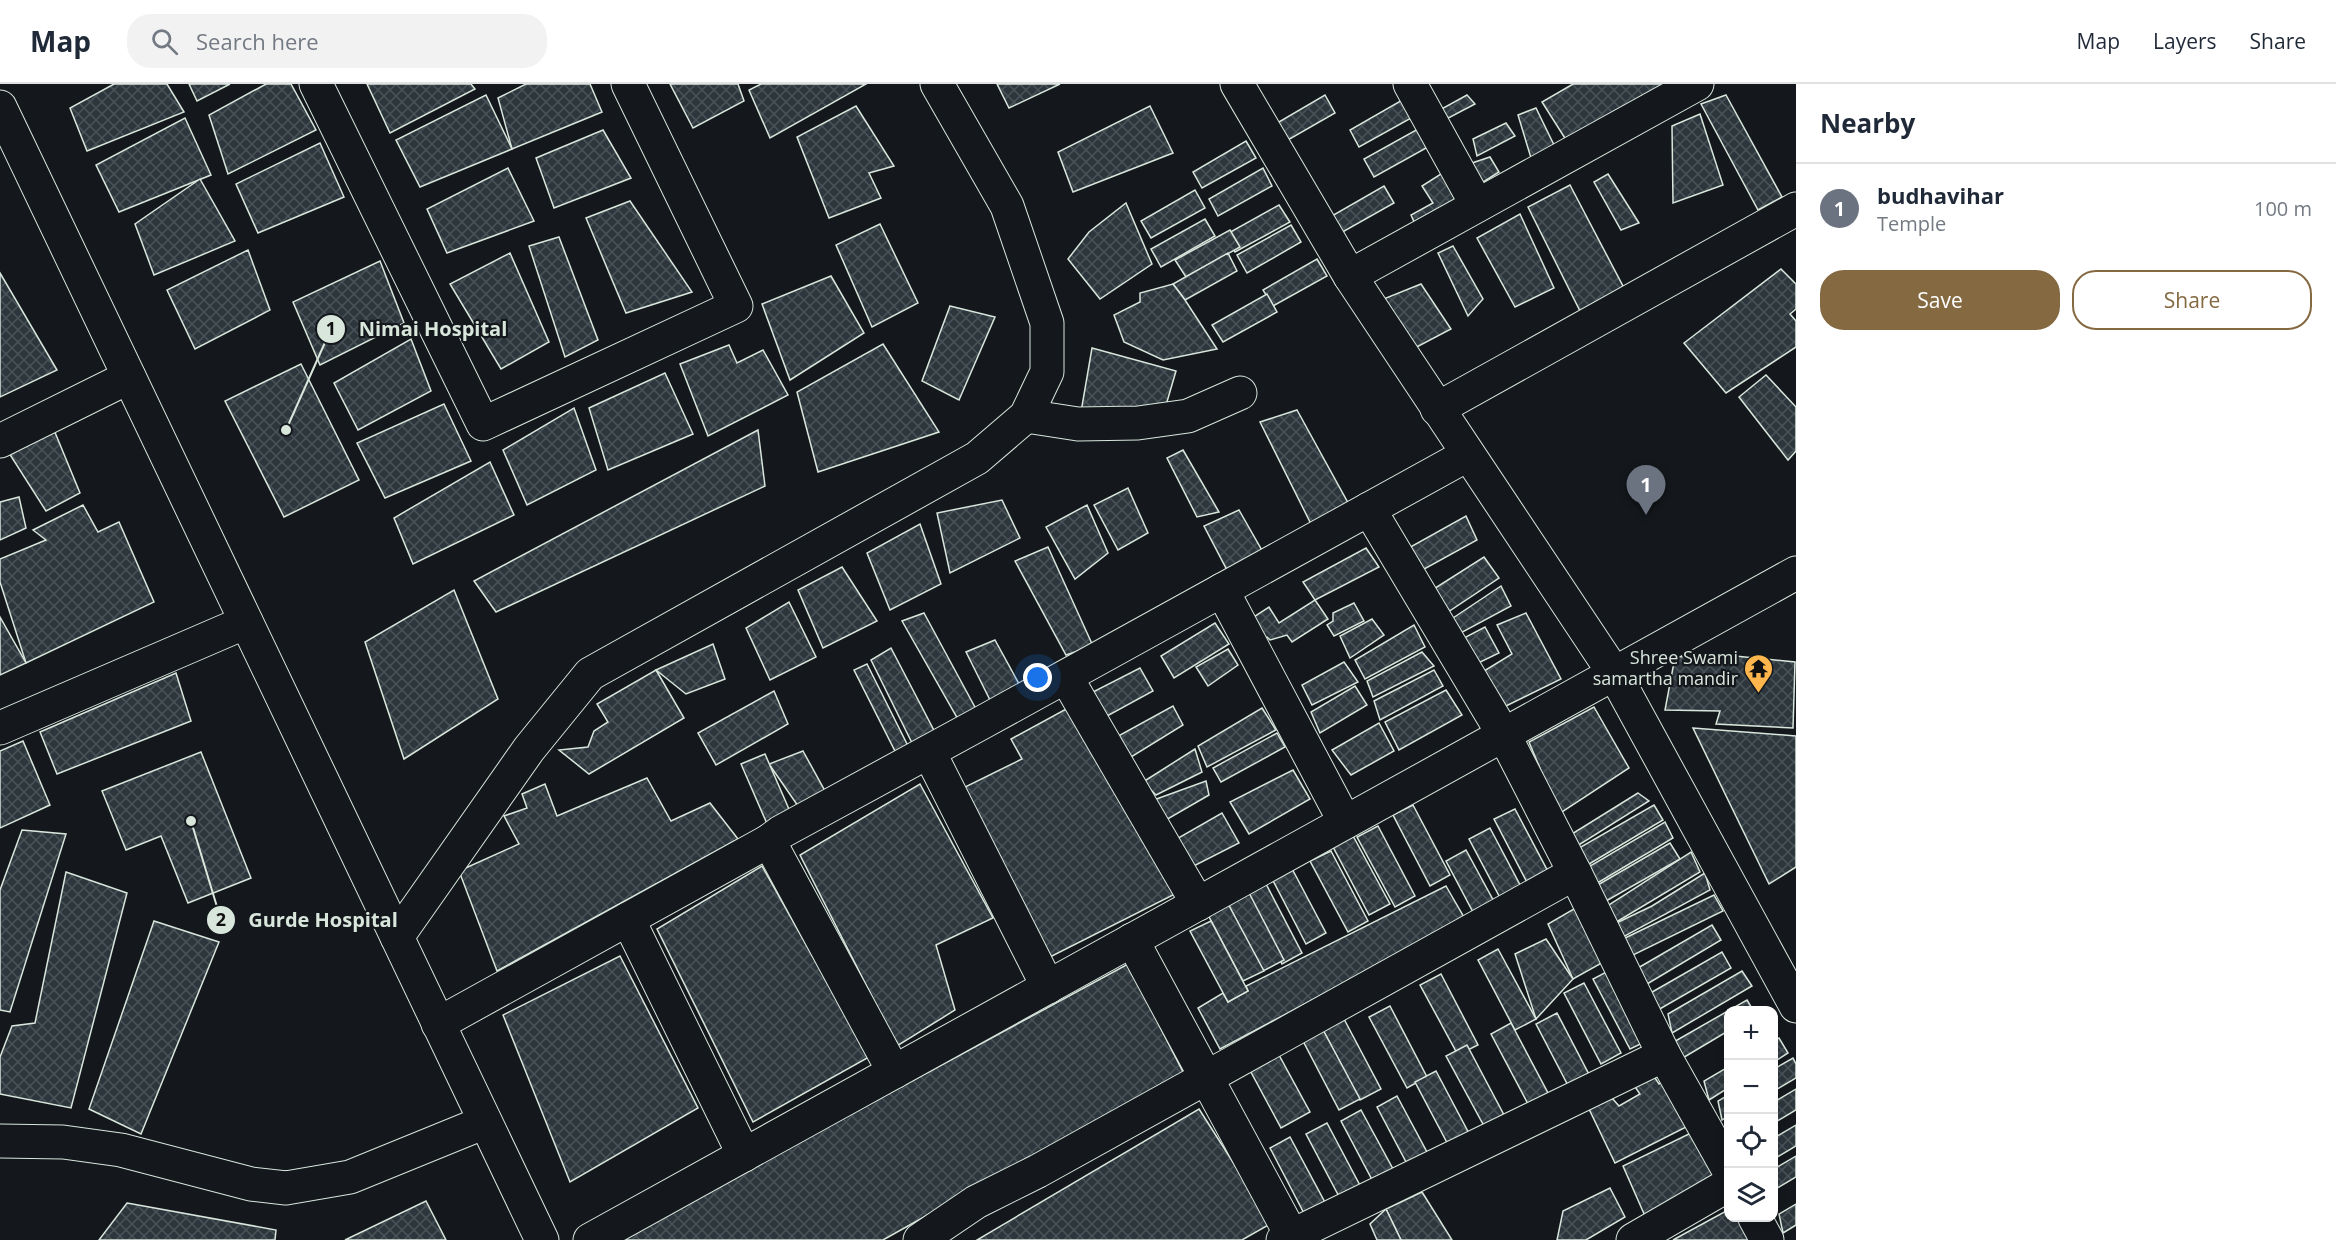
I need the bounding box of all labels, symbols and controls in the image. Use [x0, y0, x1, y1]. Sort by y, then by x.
search box [127, 14, 547, 68]
text: Map [30, 22, 91, 60]
icon: search [148, 25, 181, 58]
text: Search here [196, 26, 319, 56]
text: Map [2077, 27, 2120, 55]
text: Layers [2153, 27, 2217, 55]
text: Share [2250, 27, 2306, 55]
text: Nearby [1820, 105, 1915, 141]
text: budhavihar [1877, 180, 2004, 210]
text: 1 [1834, 195, 1845, 222]
text: 100 m [2254, 195, 2312, 222]
text: Temple [1877, 210, 1946, 237]
button: Save [1820, 270, 2060, 330]
button: Share [2072, 270, 2312, 330]
callout: Nimai Hospital [316, 310, 519, 348]
text: Nimai Hospital [359, 315, 507, 342]
text: 1 [326, 316, 336, 340]
pin: 1 [1626, 466, 1666, 515]
place label: Shree Swami samartha mandir [1593, 645, 1739, 690]
temple icon: Shree Swami samartha mandir [1743, 652, 1775, 694]
your location [1023, 663, 1052, 692]
callout: Gurde Hospital [206, 901, 410, 939]
text: Gurde Hospital [248, 906, 398, 933]
text: 2 [216, 907, 226, 931]
map controls [1724, 1006, 1778, 1222]
button: + [1724, 1006, 1778, 1060]
button: − [1724, 1060, 1778, 1114]
button: locate [1724, 1114, 1778, 1168]
button: layers [1724, 1168, 1778, 1222]

